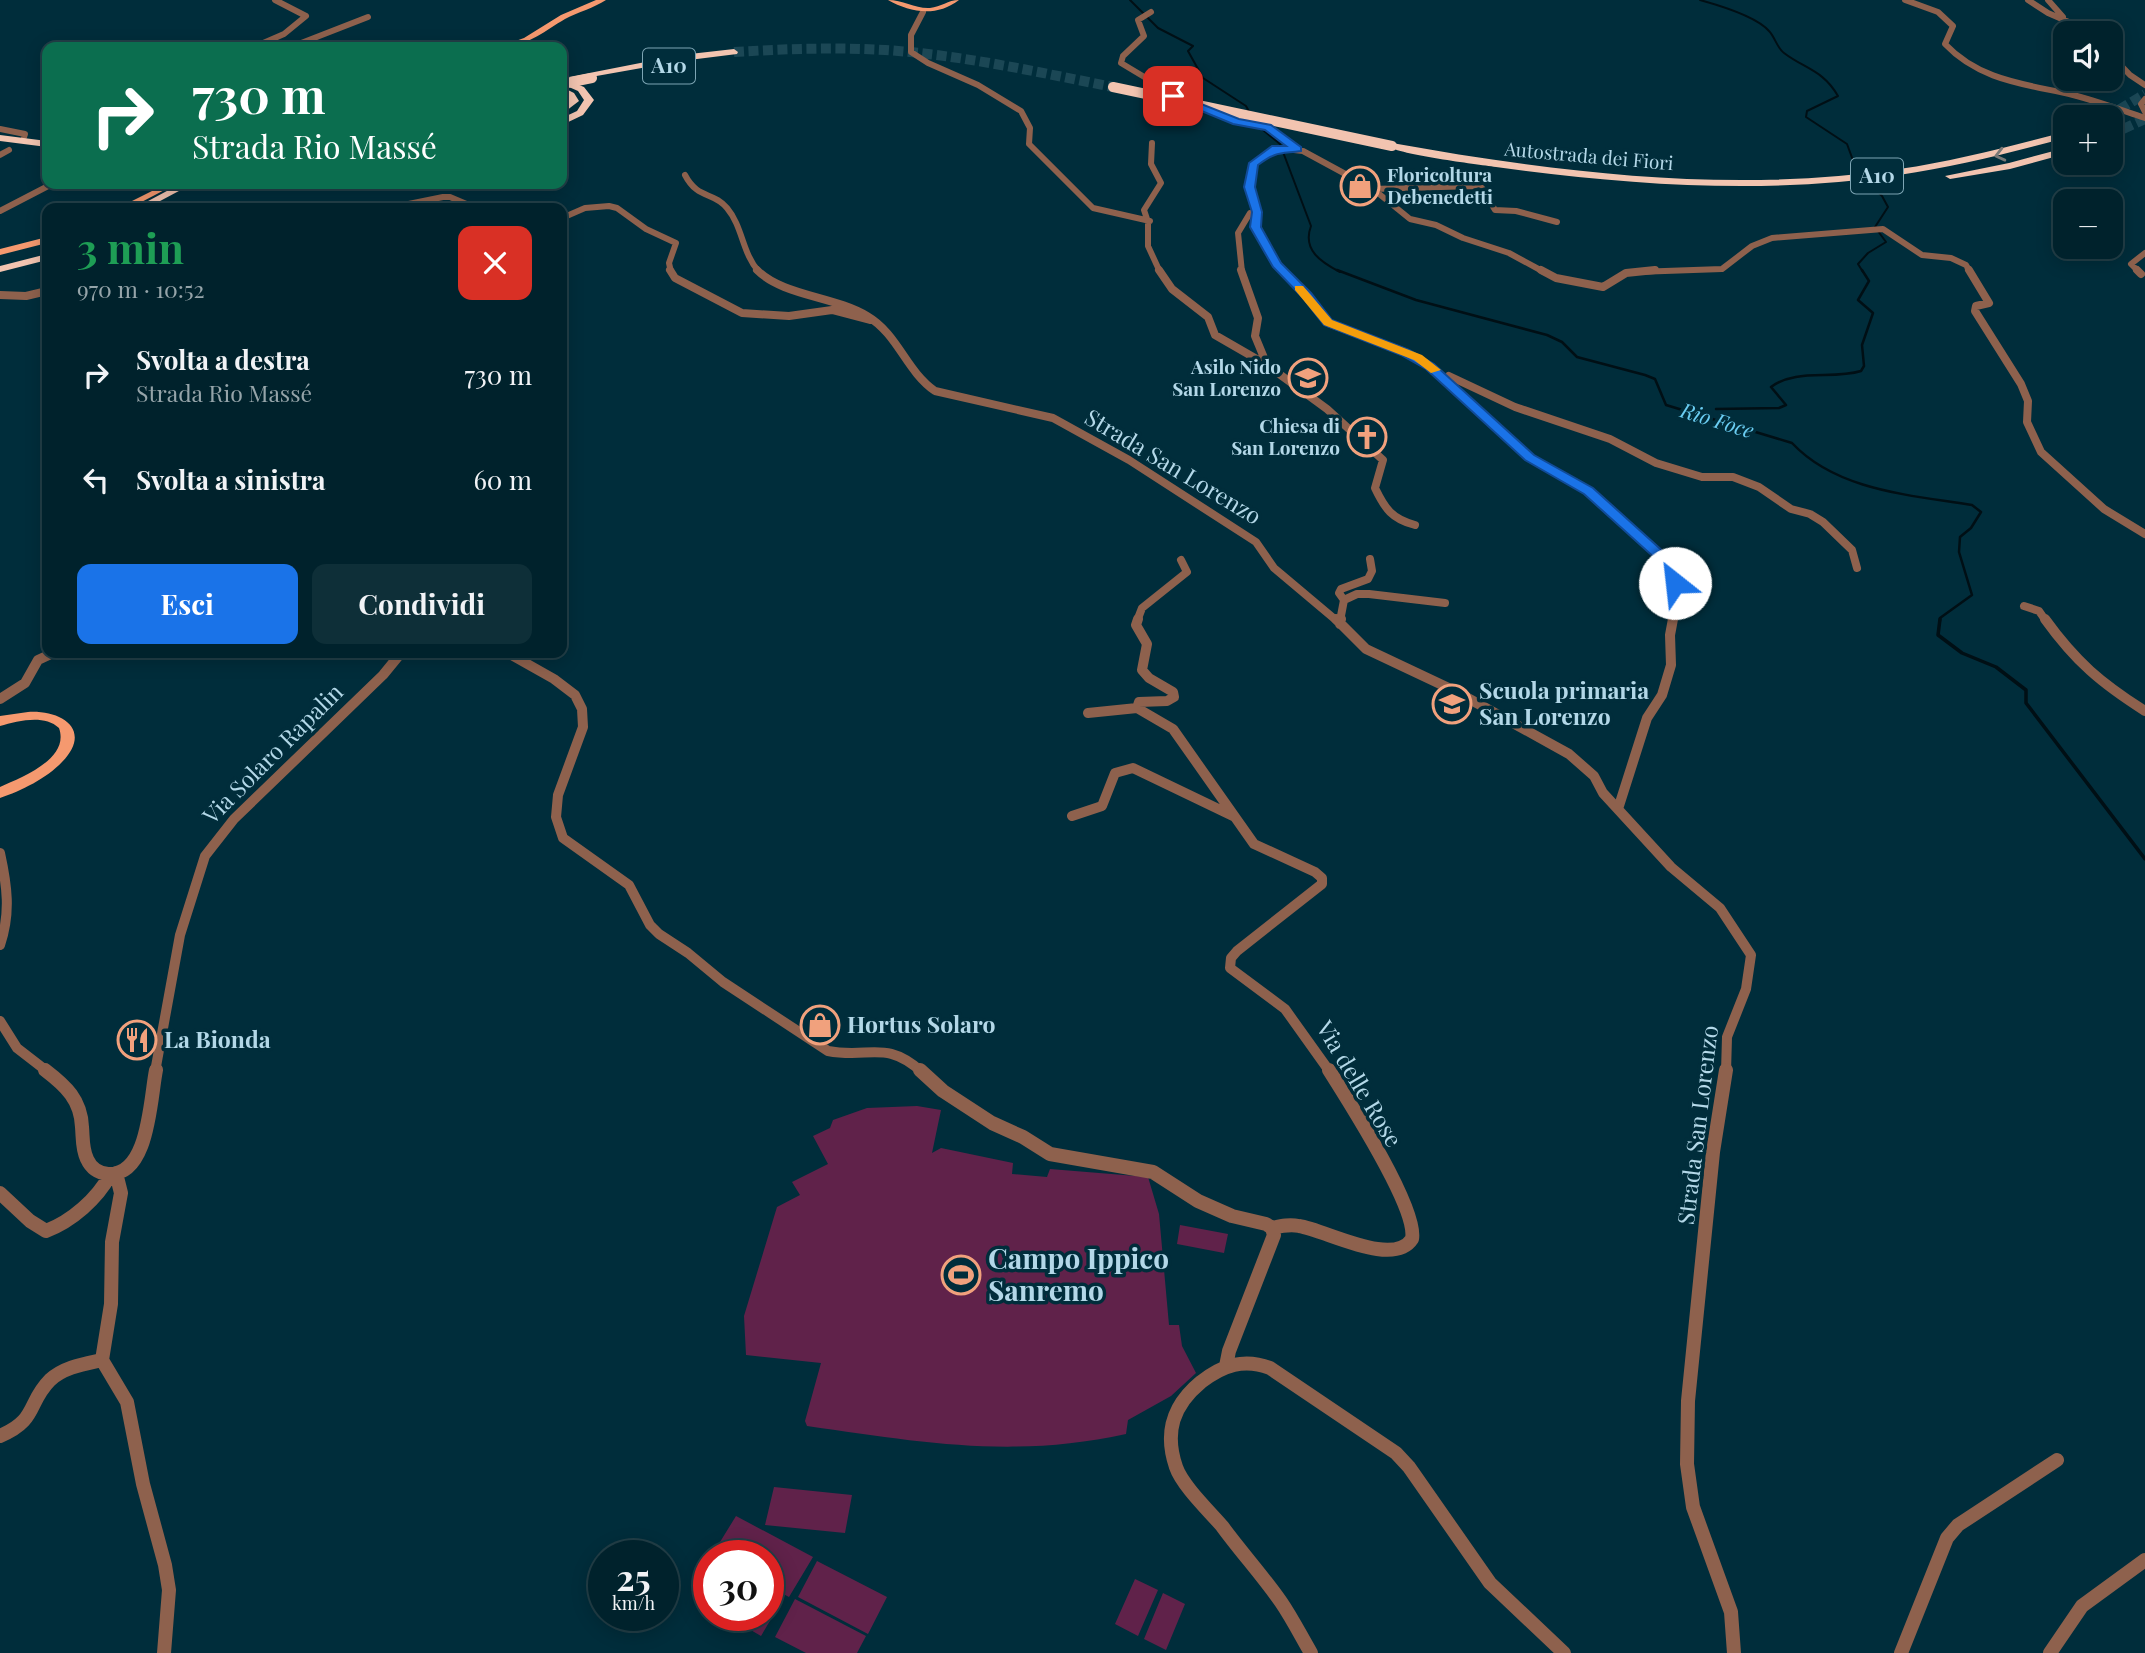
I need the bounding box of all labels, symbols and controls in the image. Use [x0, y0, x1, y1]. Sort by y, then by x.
map controls [2053, 21, 2123, 259]
button: sound [2053, 21, 2123, 91]
road number: A10 [643, 48, 695, 84]
text: 730 m [192, 61, 326, 126]
pin [1143, 66, 1203, 126]
icon: right [77, 70, 168, 161]
icon: arrive [1154, 77, 1192, 115]
button: + [2053, 105, 2123, 175]
text: Strada Rio Massé [192, 124, 437, 167]
street label: Autostrada dei Fiori [1503, 135, 1675, 175]
one-way arrow [1994, 147, 2006, 161]
road number: A10 [1851, 158, 1903, 194]
place label: Floricoltura Debenedetti [1387, 161, 1493, 209]
shop icon: Floricoltura Debenedetti [1339, 165, 1381, 207]
button: − [2053, 189, 2123, 259]
text: 3 min [77, 219, 184, 275]
button: close [458, 226, 532, 300]
text: 970 m · 10:52 [77, 273, 205, 304]
text: Svolta a destra [136, 342, 310, 377]
place label: Asilo Nido San Lorenzo [1172, 353, 1281, 401]
icon: right [77, 356, 115, 394]
text: 730 m [465, 357, 532, 392]
school or university icon: Asilo Nido San Lorenzo [1287, 357, 1329, 399]
text: Strada Rio Massé [136, 377, 312, 408]
water label: Rio Foce [1677, 394, 1758, 443]
street label: Strada San Lorenzo [1080, 401, 1268, 531]
place label: Chiesa di San Lorenzo [1231, 412, 1340, 460]
church icon: Chiesa di San Lorenzo [1346, 416, 1388, 458]
icon: left [77, 461, 115, 499]
text: Svolta a sinistra [136, 462, 325, 497]
text: 60 m [473, 462, 532, 497]
position arrow [1638, 546, 1712, 620]
button: Esci [77, 564, 298, 644]
button: Condividi [312, 564, 532, 644]
place label: Scuola primaria San Lorenzo [1479, 674, 1649, 731]
street label: Via Solaro Rapalin [194, 676, 349, 831]
school or university icon: Scuola primaria San Lorenzo [1431, 683, 1473, 725]
shop icon: Hortus Solaro [799, 1004, 841, 1046]
place label: Hortus Solaro [847, 1008, 995, 1039]
street label: Via delle Rose [1310, 1013, 1410, 1152]
restaurant icon: La Bionda [116, 1019, 158, 1061]
place label: La Bionda [164, 1023, 271, 1054]
street label: Strada San Lorenzo [1669, 1023, 1724, 1226]
place label: Campo Ippico Sanremo [988, 1239, 1169, 1308]
sports icon: Campo Ippico Sanremo [940, 1254, 982, 1296]
speed limit sign: 30 [693, 1540, 784, 1631]
text: 25 [616, 1553, 651, 1600]
text: km/h [612, 1591, 655, 1615]

